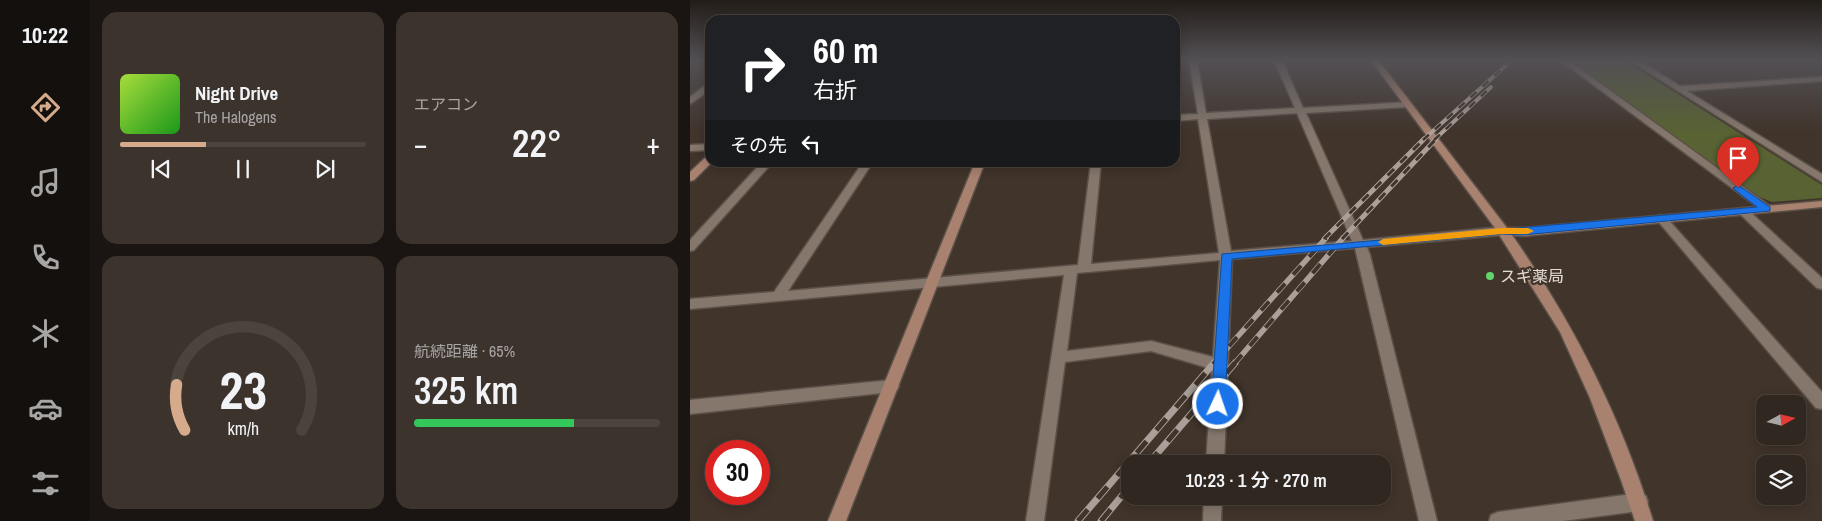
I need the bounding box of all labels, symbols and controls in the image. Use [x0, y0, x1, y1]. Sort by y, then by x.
text: 10:22 [22, 20, 68, 50]
text: 60 m [813, 27, 878, 74]
icon: right [730, 35, 795, 100]
text: 右折 [813, 75, 857, 105]
text: Night Drive [195, 80, 278, 106]
icon: directions [28, 90, 63, 125]
text: エアコン [414, 93, 478, 115]
text: The Halogens [195, 106, 277, 128]
text: 22° [512, 118, 562, 169]
text: − [414, 125, 427, 163]
text: + [647, 125, 660, 163]
icon: left [797, 130, 825, 158]
text: その先 [730, 132, 787, 158]
pin [1717, 137, 1759, 188]
icon: arrive [1724, 144, 1752, 172]
icon: previous [147, 155, 175, 183]
icon: pause [229, 155, 257, 183]
icon: next [311, 155, 339, 183]
icon: music [28, 165, 63, 200]
icon: phone [28, 240, 63, 275]
place label: スギ薬局 [1500, 265, 1564, 287]
marker: スギ薬局 [1484, 270, 1496, 282]
icon: climate [28, 316, 63, 351]
text: 航続距離 · 65% [414, 340, 515, 362]
text: 23 [219, 355, 267, 425]
text: 325 km [414, 365, 518, 416]
position arrow [1191, 377, 1243, 429]
icon: car [28, 391, 63, 426]
north arrow [1756, 395, 1806, 445]
map controls [1756, 395, 1806, 505]
text: km/h [227, 417, 259, 441]
speed limit sign: 30 [705, 440, 770, 505]
button: layers [1756, 455, 1806, 505]
icon: filters [28, 466, 63, 501]
text: 10:23 · 1 分 · 270 m [1185, 467, 1327, 493]

